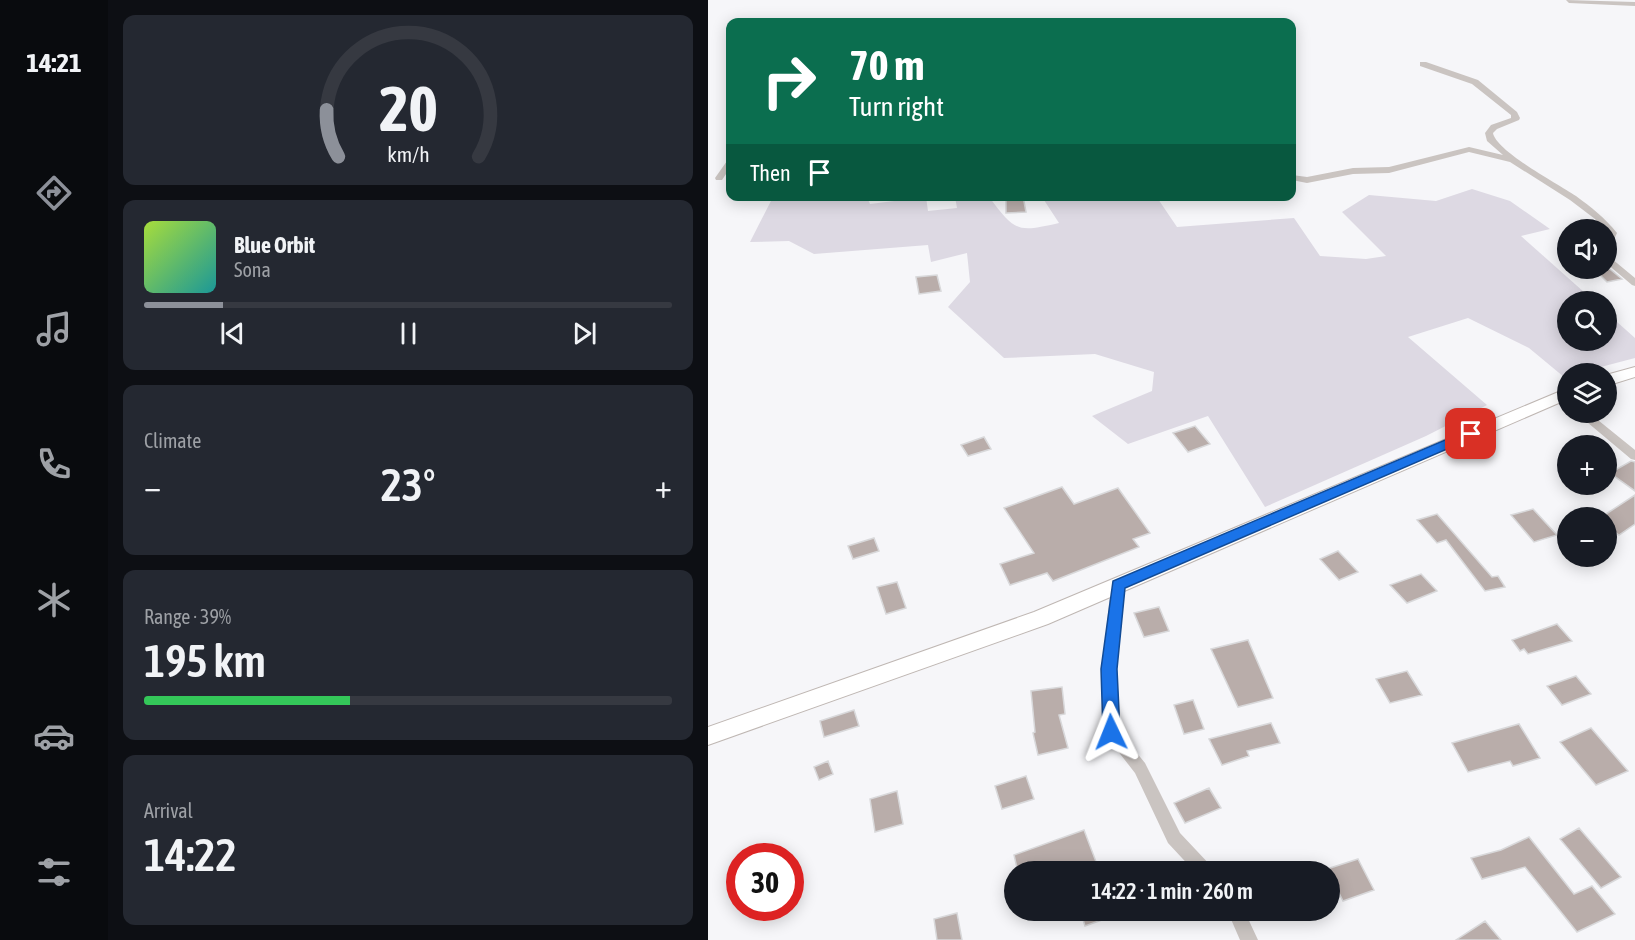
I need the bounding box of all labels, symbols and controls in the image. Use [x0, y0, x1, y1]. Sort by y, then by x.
text: 70 m [849, 41, 924, 89]
icon: right [750, 42, 828, 120]
text: 14:21 [26, 47, 82, 78]
text: 20 [379, 73, 437, 144]
text: Turn right [849, 91, 944, 122]
text: km/h [387, 142, 429, 167]
icon: arrive [803, 156, 836, 189]
text: Then [750, 160, 791, 186]
icon: directions [33, 172, 75, 214]
map controls [1557, 219, 1617, 567]
button: sound [1557, 219, 1617, 279]
text: Blue Orbit [234, 232, 315, 258]
text: Sona [234, 258, 271, 281]
button: search [1557, 291, 1617, 351]
icon: music [33, 308, 75, 350]
icon: previous [216, 317, 249, 350]
icon: pause [392, 317, 425, 350]
icon: next [568, 317, 601, 350]
button: layers [1557, 363, 1617, 423]
pin [1445, 408, 1496, 459]
icon: arrive [1454, 417, 1487, 450]
text: Climate [144, 429, 201, 452]
button: + [1557, 435, 1617, 495]
icon: phone [33, 443, 75, 485]
text: 23° [381, 459, 435, 511]
text: − [144, 467, 161, 505]
text: + [655, 467, 672, 505]
button: − [1557, 507, 1617, 567]
icon: climate [33, 579, 75, 621]
text: Range · 39% [144, 605, 231, 628]
text: 195 km [144, 635, 266, 687]
position arrow [1079, 700, 1143, 764]
icon: car [33, 715, 75, 757]
text: Arrival [144, 799, 193, 822]
text: 14:22 [144, 829, 237, 881]
speed limit sign: 30 [726, 843, 804, 921]
icon: filters [33, 851, 75, 893]
text: 14:22 · 1 min · 260 m [1091, 878, 1253, 904]

